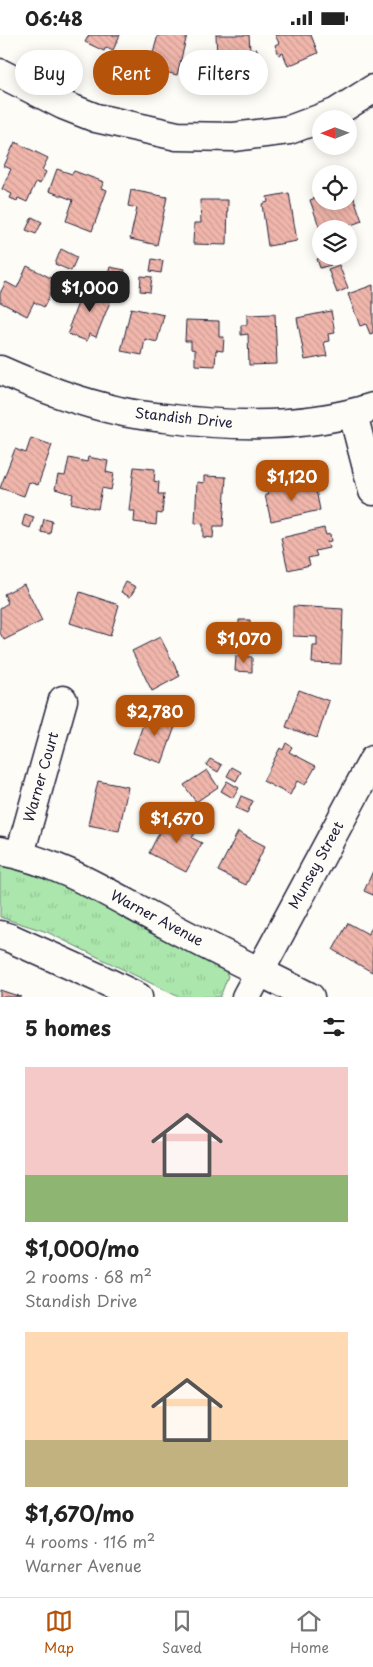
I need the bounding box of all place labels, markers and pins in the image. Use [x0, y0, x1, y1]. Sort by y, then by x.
pin: $1,000 [49, 271, 131, 313]
pin: $1,120 [251, 459, 333, 502]
pin: $1,070 [203, 621, 285, 664]
pin: $2,780 [114, 695, 196, 737]
pin: $1,670 [136, 801, 218, 844]

